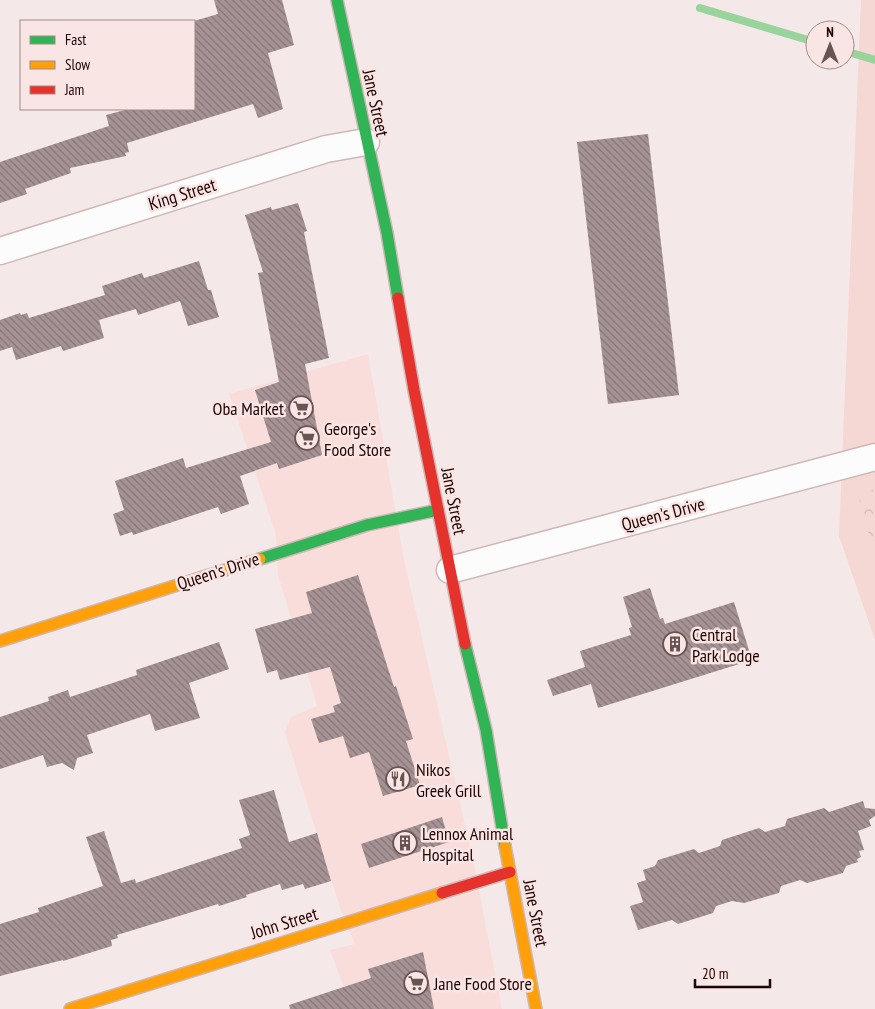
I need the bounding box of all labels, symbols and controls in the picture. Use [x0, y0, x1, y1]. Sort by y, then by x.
legend [20, 20, 195, 110]
north arrow [805, 20, 855, 70]
text: N [826, 23, 834, 41]
text: Fast [65, 30, 86, 49]
text: Slow [65, 55, 90, 74]
street label: Jane Street [357, 66, 394, 139]
text: Jam [64, 80, 84, 99]
street label: King Street [145, 173, 219, 215]
supermarket icon: Oba Market [288, 395, 314, 421]
place label: Oba Market [213, 397, 284, 420]
place label: George's Food Store [324, 417, 391, 461]
supermarket icon: George's Food Store [294, 425, 320, 451]
street label: Jane Street [436, 464, 472, 537]
street label: Queen's Drive [619, 492, 707, 536]
street label: Queen's Drive [174, 547, 262, 595]
place label: Central Park Lodge [692, 623, 760, 667]
building icon: Central Park Lodge [662, 631, 688, 657]
place label: Nikos Greek Grill [416, 758, 482, 802]
restaurant icon: Nikos Greek Grill [385, 766, 411, 792]
place label: Lennox Animal Hospital [422, 822, 514, 866]
building icon: Lennox Animal Hospital [392, 830, 418, 856]
street label: Jane Street [518, 876, 554, 949]
street label: John Street [247, 902, 320, 944]
scale bar [695, 956, 770, 988]
text: 20 m [702, 964, 728, 983]
supermarket icon: Jane Food Store [403, 970, 429, 996]
place label: Jane Food Store [433, 972, 532, 995]

